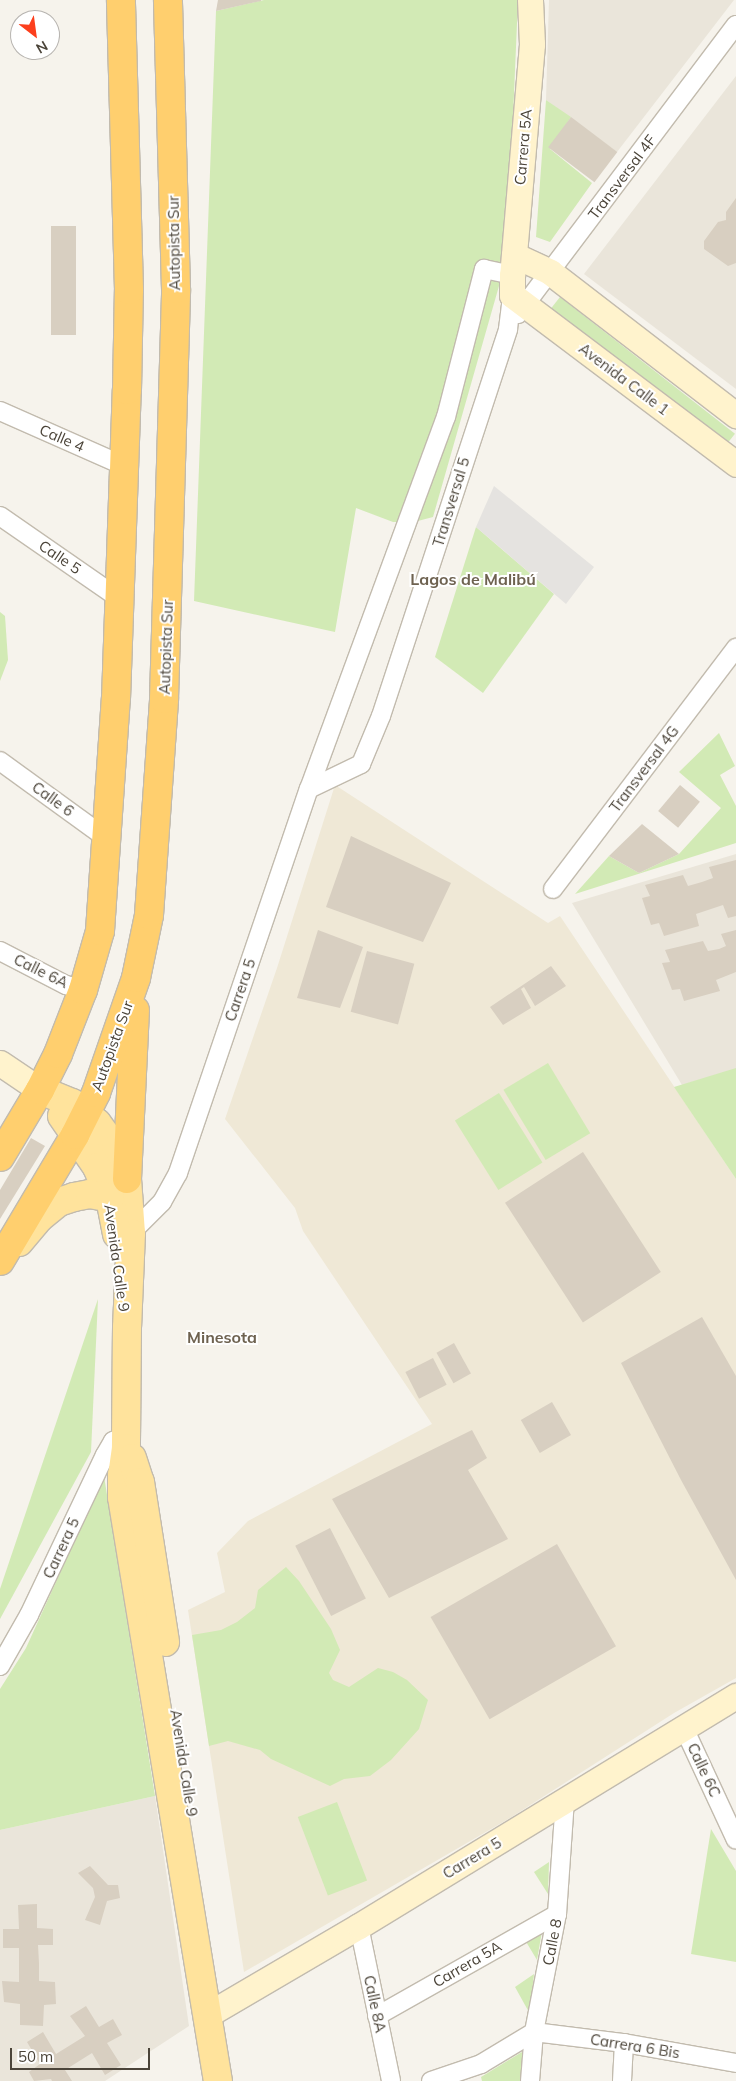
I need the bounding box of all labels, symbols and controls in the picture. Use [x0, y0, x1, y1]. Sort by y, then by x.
north arrow [10, 10, 60, 60]
text: N [33, 37, 51, 58]
street label: Carrera 5A [511, 108, 535, 186]
street label: Transversal 4F [584, 131, 660, 223]
street label: Autopista Sur [164, 195, 184, 291]
street label: Avenida Calle 1 [575, 339, 673, 419]
street label: Calle 4 [37, 420, 87, 456]
street label: Transversal 5 [429, 455, 473, 549]
street label: Calle 5 [35, 536, 85, 578]
district label: Lagos de Malibú [410, 569, 536, 589]
street label: Autopista Sur [155, 599, 177, 695]
street label: Transversal 4G [606, 722, 682, 816]
street label: Calle 6 [29, 778, 77, 820]
street label: Calle 6A [11, 950, 71, 992]
street label: Carrera 5 [221, 956, 259, 1024]
street label: Autopista Sur [87, 998, 137, 1094]
street label: Avenida Calle 9 [101, 1203, 133, 1313]
district label: Minesota [187, 1327, 257, 1347]
street label: Carrera 5 [39, 1515, 83, 1581]
street label: Avenida Calle 9 [167, 1708, 201, 1818]
street label: Calle 6C [684, 1740, 724, 1800]
street label: Carrera 5 [439, 1833, 505, 1883]
street label: Calle 8 [539, 1917, 565, 1967]
street label: Carrera 5A [429, 1937, 505, 1991]
street label: Calle 8A [360, 1974, 390, 2034]
street label: Carrera 6 Bis [589, 2030, 681, 2062]
scale bar [12, 2038, 152, 2070]
text: 50 m [18, 2047, 53, 2066]

